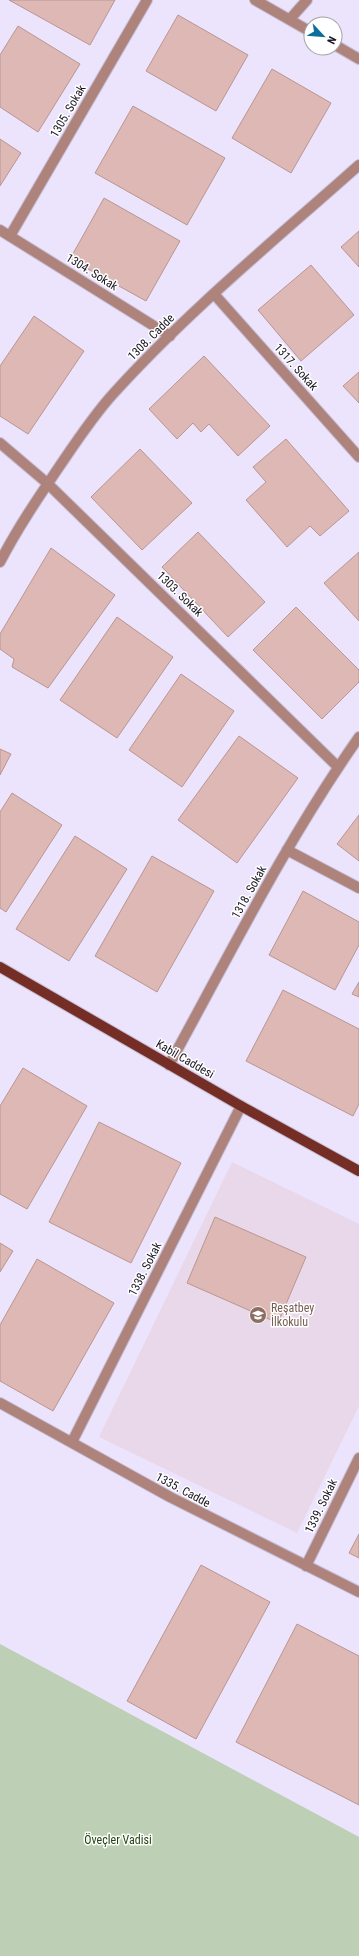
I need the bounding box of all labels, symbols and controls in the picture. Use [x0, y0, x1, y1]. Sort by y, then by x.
north arrow [303, 16, 343, 56]
text: N [324, 34, 339, 46]
street label: 1305. Sokak [47, 82, 89, 140]
street label: 1304. Sokak [64, 251, 121, 294]
street label: 1308. Cadde [125, 311, 177, 363]
street label: 1317. Sokak [271, 341, 321, 394]
street label: 1303. Sokak [154, 569, 206, 620]
street label: 1318. Sokak [229, 863, 270, 921]
street label: Kabil Caddesi [153, 1037, 217, 1081]
street label: 1338. Sokak [125, 1239, 165, 1298]
place label: Reşatbey İlkokulu [271, 1301, 314, 1329]
school or university icon: Reşatbey İlkokulu [248, 1305, 268, 1325]
street label: 1335. Cadde [153, 1470, 213, 1510]
street label: 1339. Sokak [302, 1476, 340, 1535]
park label: Öveçler Vadisi [84, 1832, 152, 1847]

